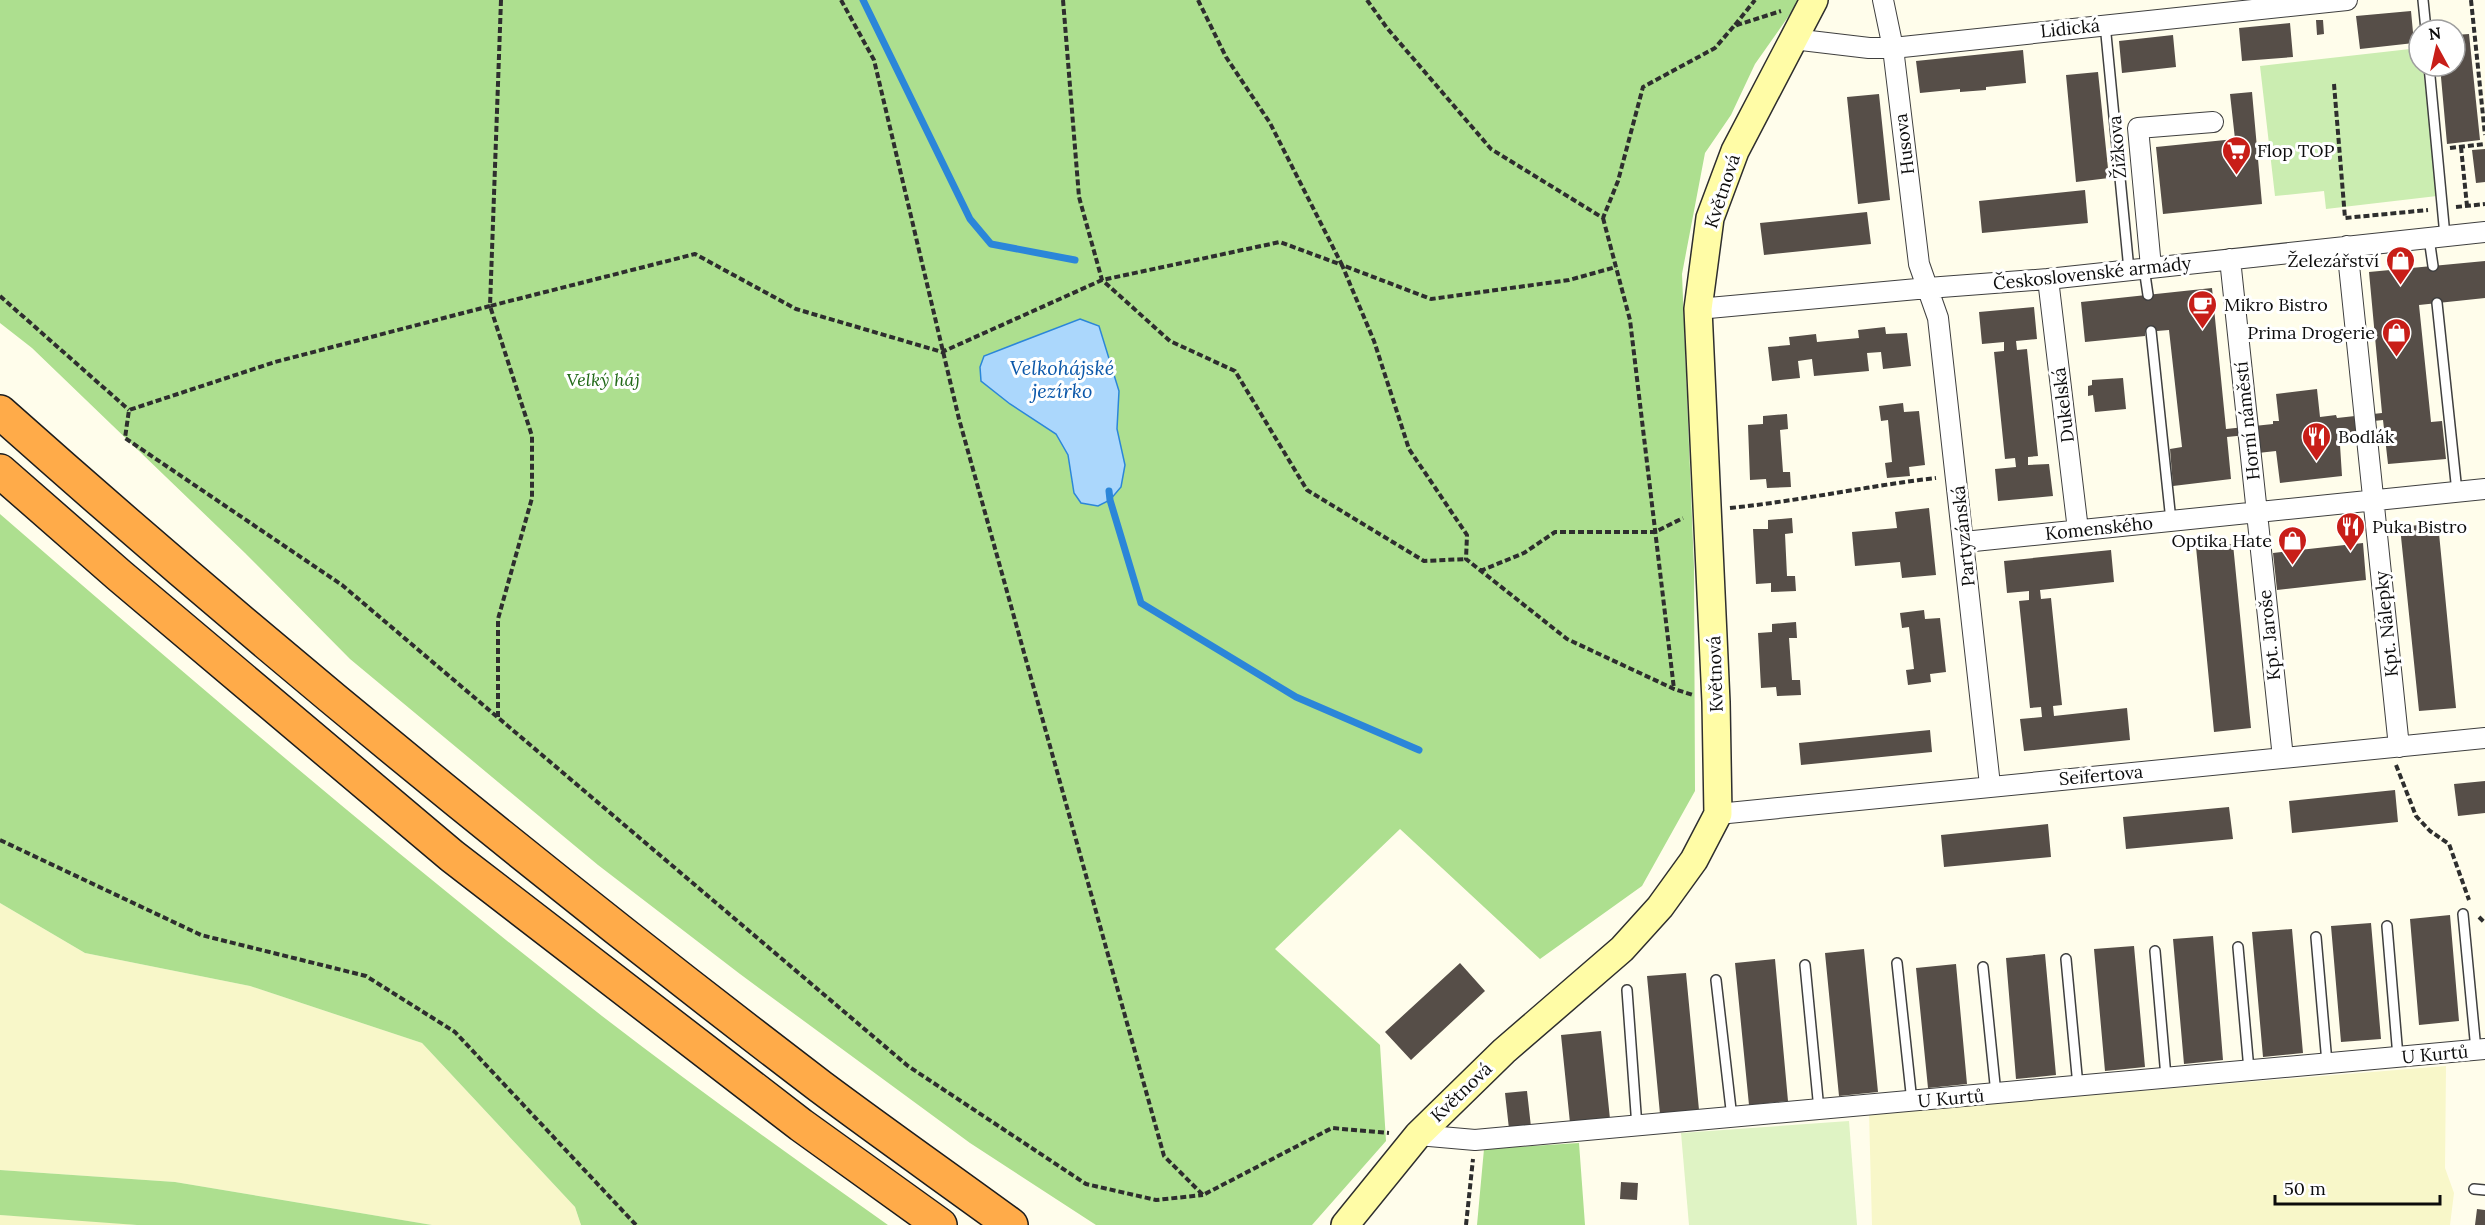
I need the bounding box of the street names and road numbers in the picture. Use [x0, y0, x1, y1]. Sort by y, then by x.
street label: Lidická [2039, 13, 2101, 43]
street label: Husova [1889, 112, 1919, 176]
street label: Žižkova [2103, 114, 2131, 180]
street label: Květnová [1699, 151, 1745, 231]
street label: Československé armády [1992, 251, 2193, 295]
street label: Horní náměstí [2229, 361, 2265, 481]
street label: Dukelská [2047, 366, 2079, 444]
street label: Partyzánská [1946, 484, 1980, 588]
street label: Komenského [2044, 511, 2154, 545]
street label: Kpt. Nálepky [2369, 569, 2403, 678]
street label: Kpt. Jaroše [2253, 588, 2285, 682]
street label: Květnová [1702, 635, 1728, 713]
street label: Seifertova [2058, 760, 2144, 790]
street label: U Kurtů [2401, 1040, 2470, 1068]
street label: Květnová [1425, 1057, 1497, 1127]
street label: U Kurtů [1917, 1084, 1986, 1112]

